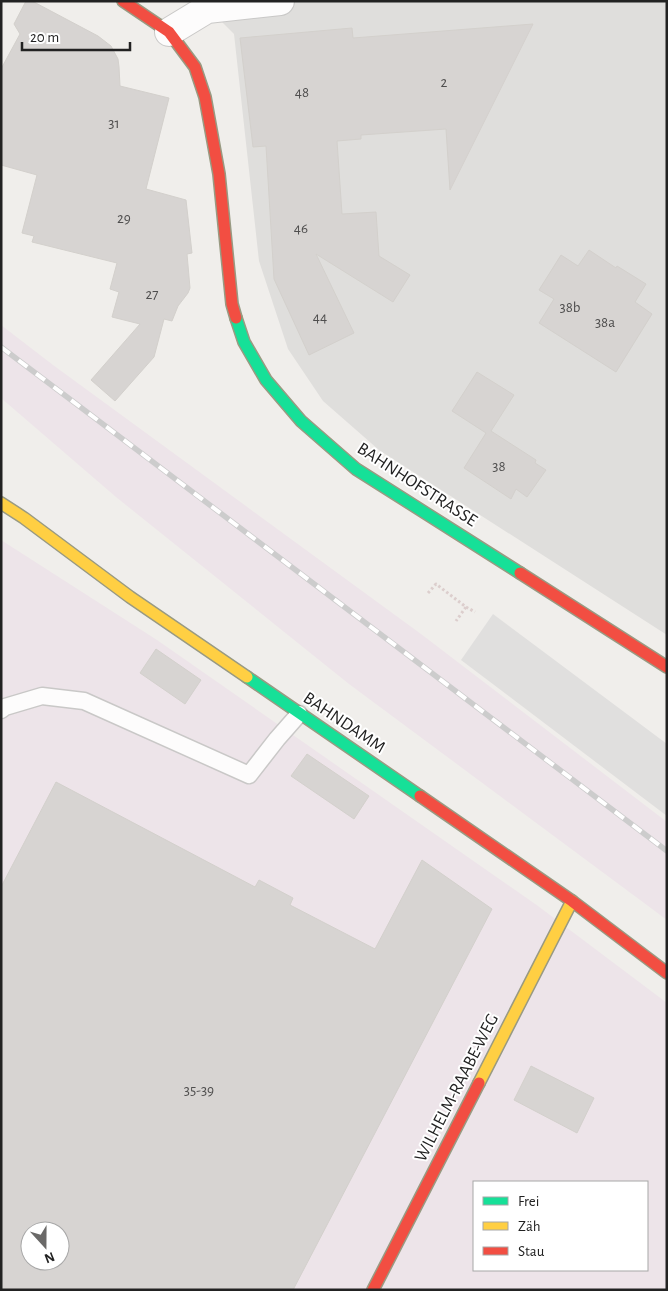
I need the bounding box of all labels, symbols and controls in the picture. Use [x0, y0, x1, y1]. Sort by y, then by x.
scale bar [22, 20, 130, 52]
text: 20 m [30, 30, 59, 45]
house number: 2 [441, 75, 448, 90]
house number: 48 [295, 85, 309, 100]
house number: 31 [108, 116, 120, 131]
house number: 29 [117, 211, 131, 226]
house number: 46 [294, 221, 308, 236]
house number: 27 [145, 287, 159, 302]
house number: 38b [559, 300, 581, 315]
house number: 44 [313, 310, 327, 325]
house number: 38a [595, 315, 615, 330]
street label: BAHNHOFSTRASSE [354, 440, 480, 531]
house number: 38 [492, 459, 506, 474]
street label: BAHNDAMM [300, 689, 388, 757]
street label: WILHELM-RAABE-WEG [412, 1011, 502, 1165]
house number: 35-39 [184, 1083, 214, 1098]
legend [473, 1181, 648, 1271]
text: Frei [518, 1194, 539, 1209]
text: Zäh [518, 1219, 541, 1234]
north arrow [20, 1221, 70, 1271]
text: Stau [518, 1244, 545, 1259]
text: N [42, 1249, 56, 1265]

